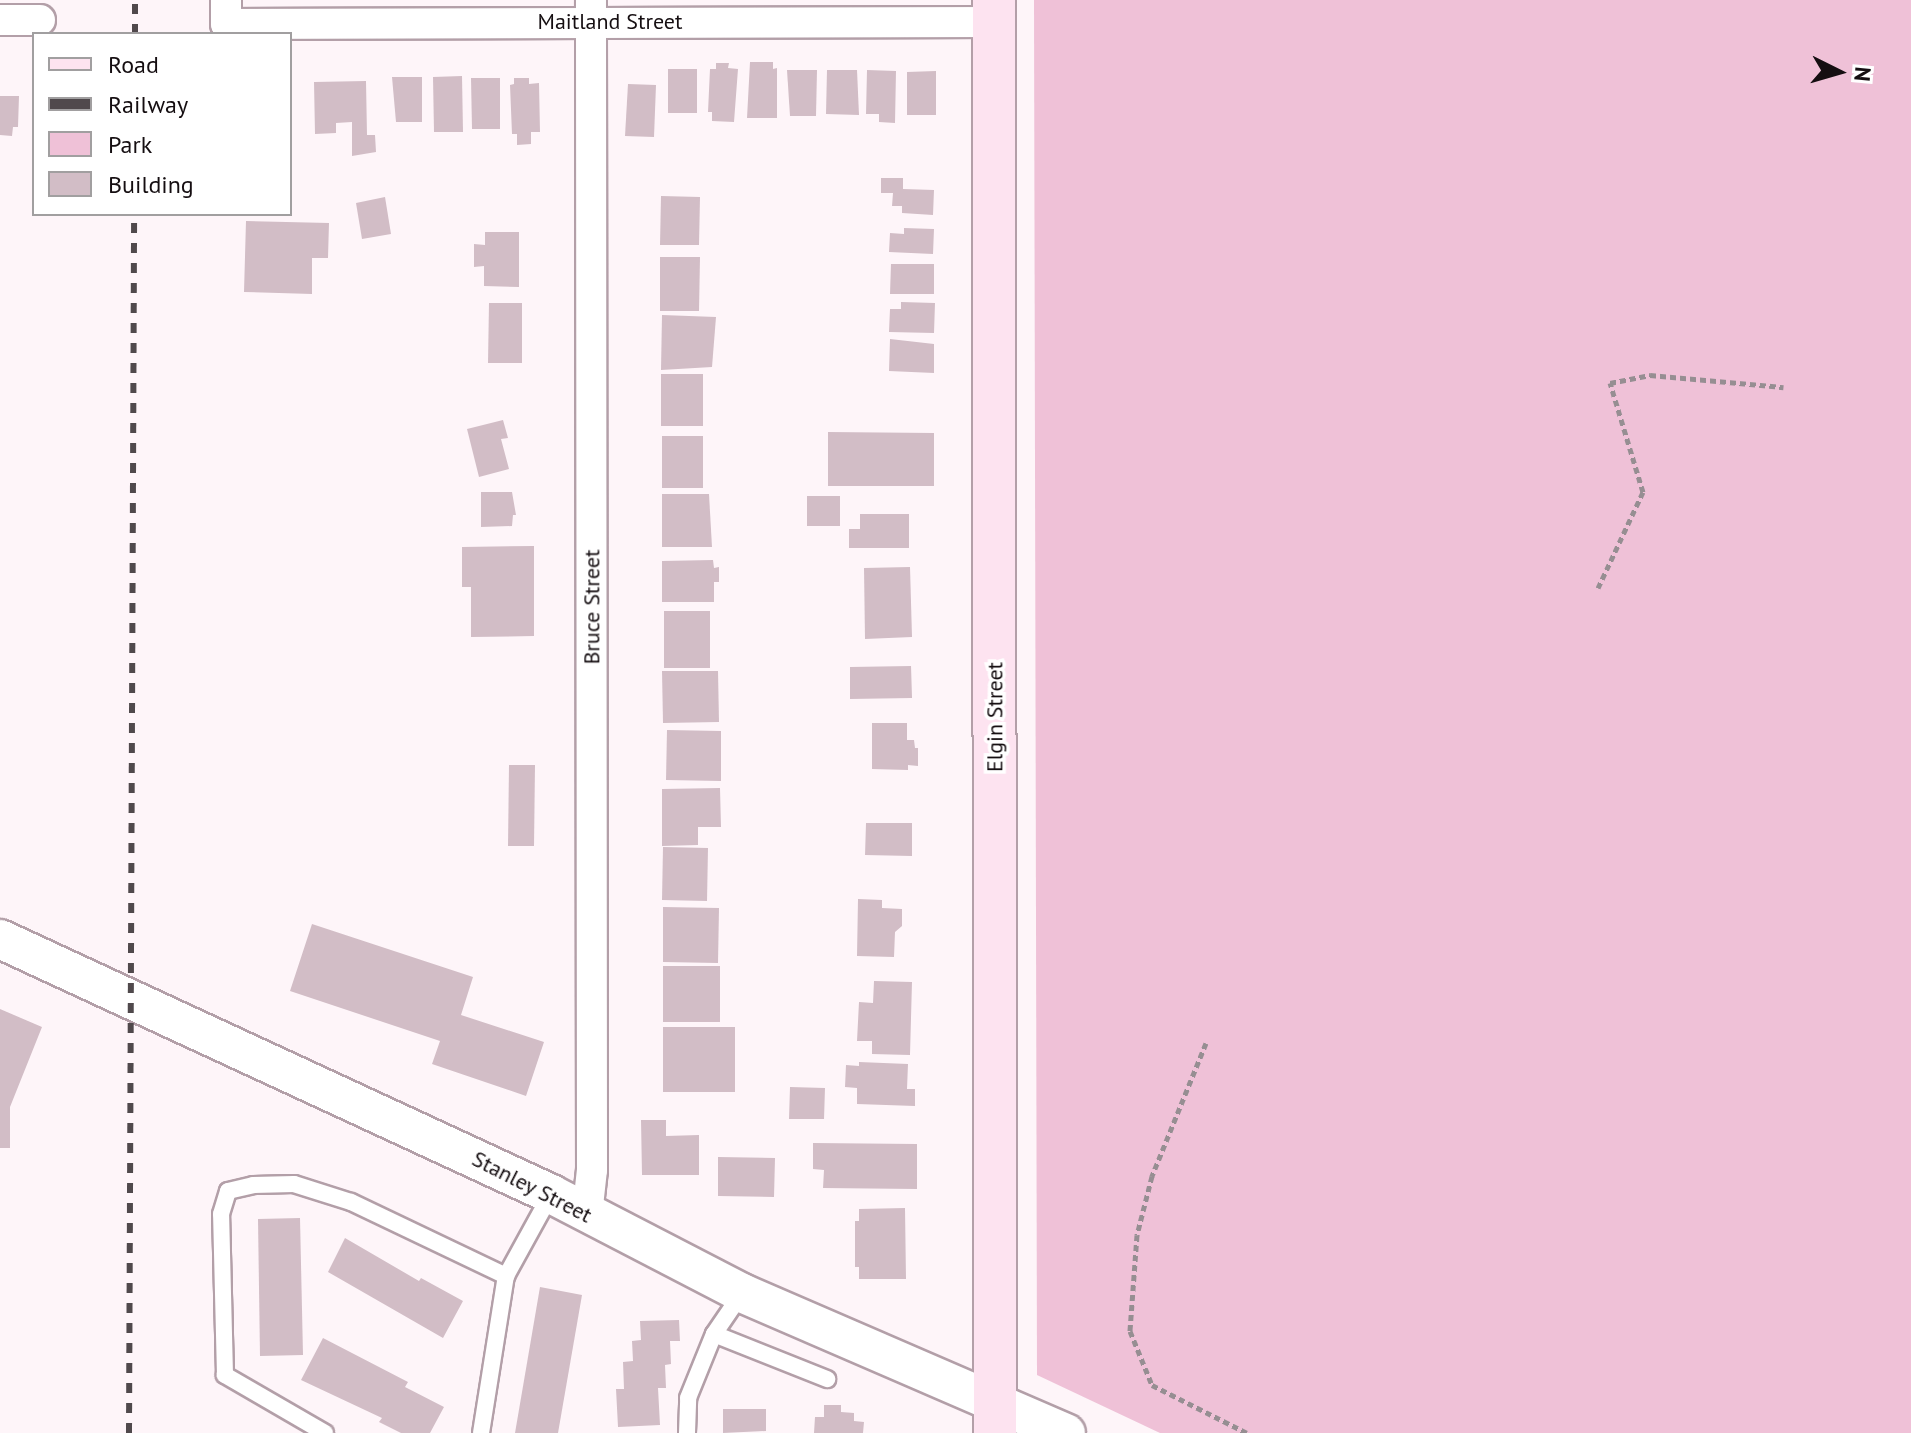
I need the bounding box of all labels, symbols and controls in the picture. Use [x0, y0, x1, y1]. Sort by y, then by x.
street label: Maitland Street [538, 9, 682, 35]
legend [32, 32, 292, 216]
north arrow [1799, 32, 1879, 112]
text: Road [108, 49, 159, 80]
text: N [1848, 66, 1877, 83]
text: Railway [108, 89, 188, 120]
text: Park [108, 129, 152, 160]
text: Building [108, 169, 194, 200]
street label: Bruce Street [579, 550, 605, 664]
street label: Elgin Street [982, 662, 1008, 772]
street label: Stanley Street [467, 1145, 597, 1229]

